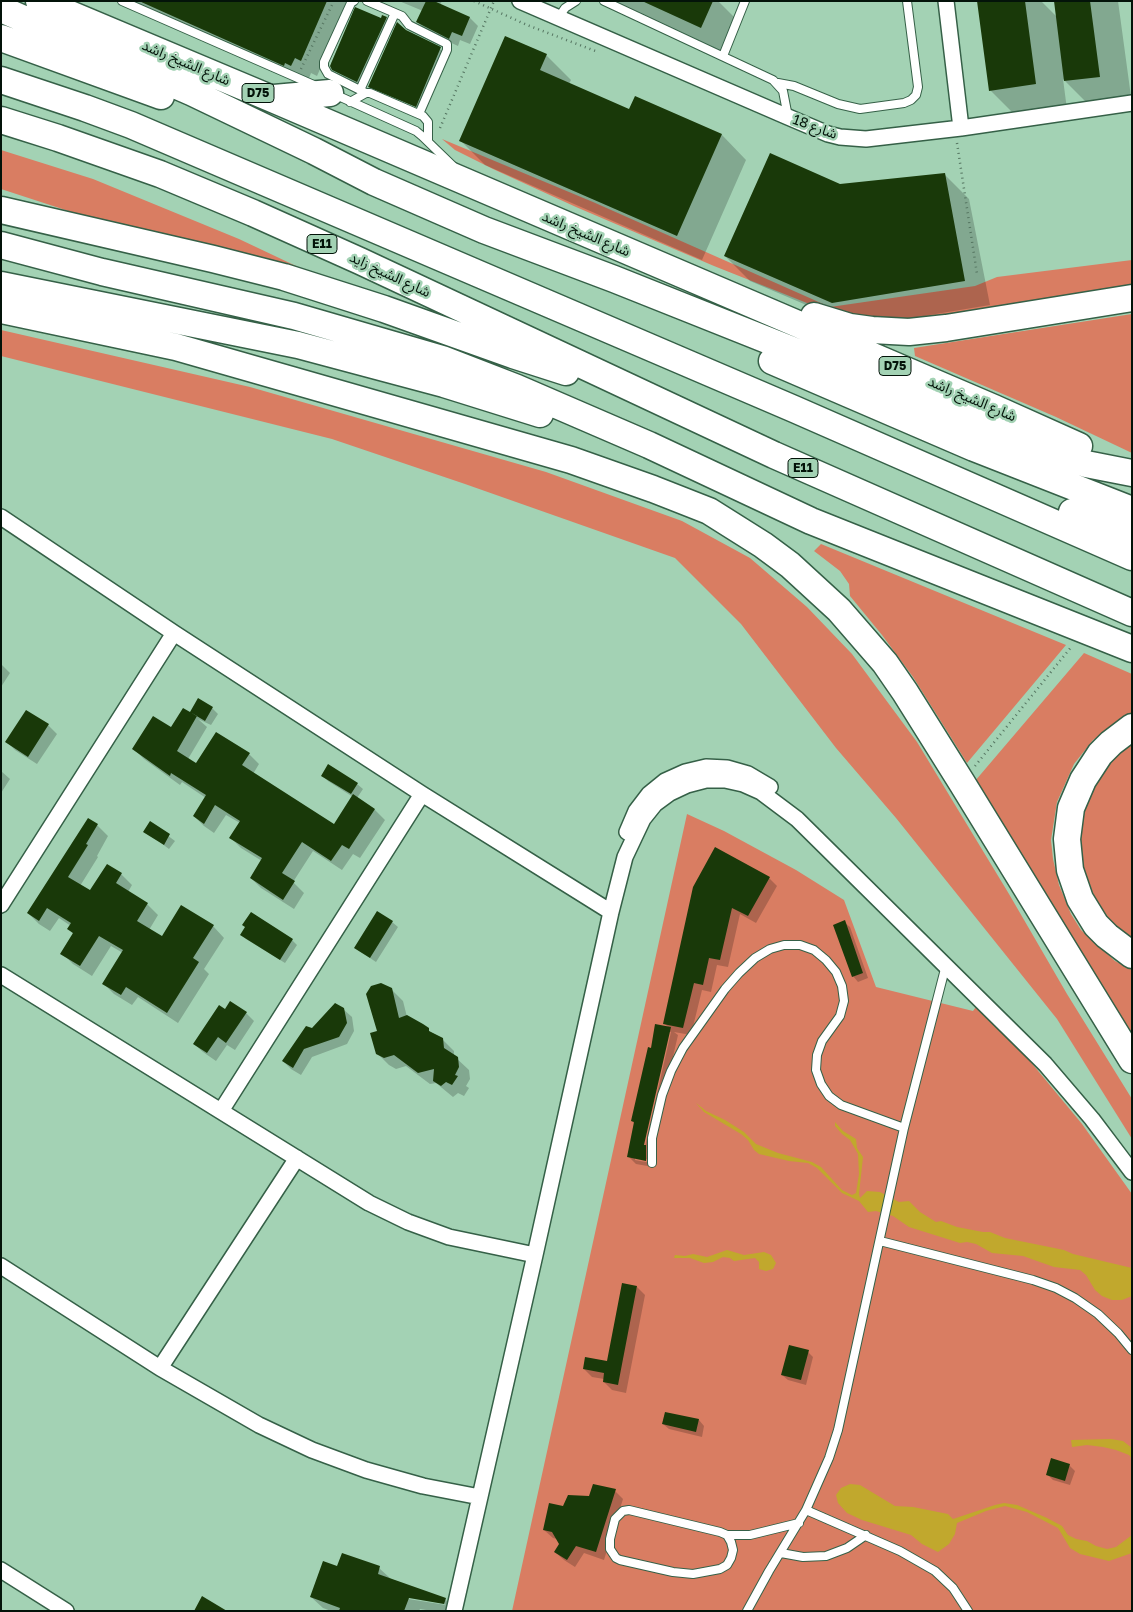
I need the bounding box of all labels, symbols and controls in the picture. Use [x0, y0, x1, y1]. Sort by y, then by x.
street label: شارع الشيخ راشد [139, 37, 233, 89]
road number: D75 [242, 84, 274, 102]
street label: شارع 18 [790, 111, 840, 143]
street label: شارع الشيخ راشد [539, 208, 633, 260]
road number: E11 [307, 234, 337, 253]
street label: شارع الشيخ زايد [347, 249, 433, 301]
road number: D75 [879, 356, 911, 376]
street label: شارع الشيخ راشد [925, 373, 1019, 425]
road number: E11 [788, 458, 818, 478]

